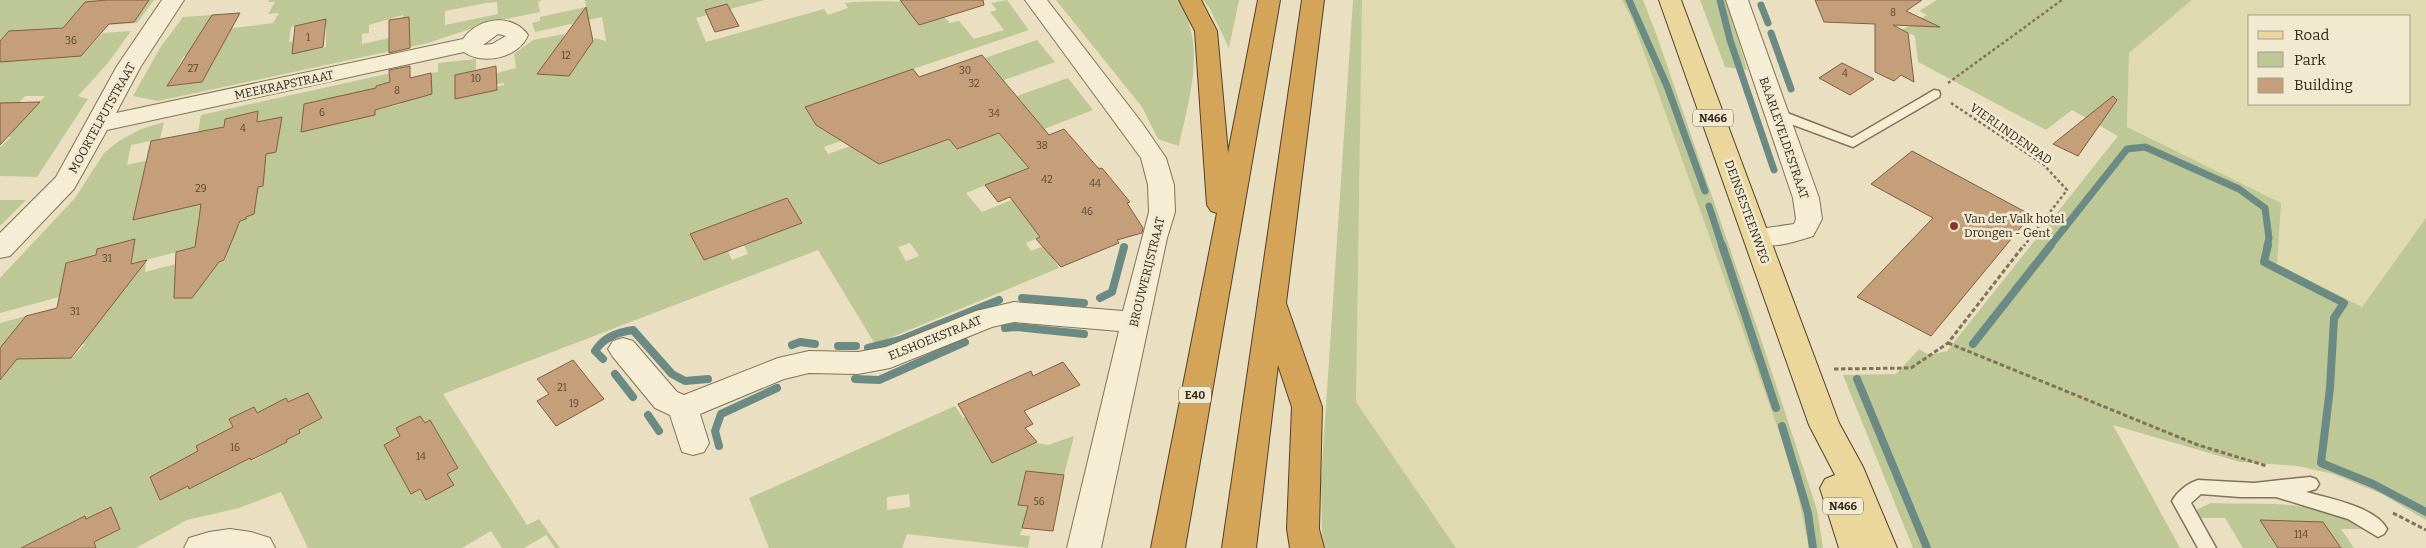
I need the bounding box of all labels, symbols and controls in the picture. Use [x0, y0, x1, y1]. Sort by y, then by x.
house number: 8 [1890, 7, 1896, 19]
legend [2248, 15, 2411, 105]
text: Road [2294, 26, 2329, 44]
house number: 1 [306, 32, 310, 44]
house number: 36 [65, 35, 77, 47]
house number: 12 [561, 50, 571, 62]
text: Park [2294, 51, 2326, 69]
street label: MOORTELPUTSTRAAT [66, 60, 138, 176]
house number: 27 [188, 63, 198, 75]
house number: 30 [959, 65, 971, 77]
street label: MEEKRAPSTRAAT [233, 68, 335, 102]
house number: 4 [1842, 68, 1848, 80]
house number: 10 [471, 73, 481, 85]
street label: BAARLEVELDESTRAAT [1757, 75, 1811, 201]
text: Building [2294, 76, 2353, 94]
house number: 32 [968, 78, 980, 90]
house number: 8 [394, 85, 400, 97]
street label: VIERLINDENPAD [1967, 101, 2055, 167]
house number: 6 [319, 107, 325, 119]
house number: 34 [988, 108, 1000, 120]
road number: N466 [1693, 110, 1733, 126]
house number: 4 [240, 123, 246, 135]
house number: 38 [1036, 140, 1048, 152]
street label: DEINSESTEENWEG [1722, 158, 1772, 266]
house number: 42 [1041, 174, 1053, 186]
house number: 44 [1089, 178, 1101, 190]
house number: 29 [195, 183, 207, 195]
house number: 46 [1081, 206, 1093, 218]
place label: Van der Valk hotel Drongen - Gent [1964, 212, 2065, 240]
street label: BROUWERIJSTRAAT [1127, 216, 1167, 328]
marker: Van der Valk hotel Drongen - Gent [1948, 220, 1960, 232]
house number: 31 [102, 253, 112, 265]
house number: 31 [70, 306, 80, 318]
street label: ELSHOEKSTRAAT [886, 313, 984, 363]
house number: 21 [557, 382, 567, 394]
road number: E40 [1179, 386, 1211, 404]
house number: 19 [569, 398, 579, 410]
house number: 16 [230, 442, 240, 454]
house number: 14 [416, 451, 426, 463]
house number: 56 [1033, 496, 1045, 508]
road number: N466 [1823, 498, 1863, 514]
house number: 114 [2294, 529, 2308, 541]

